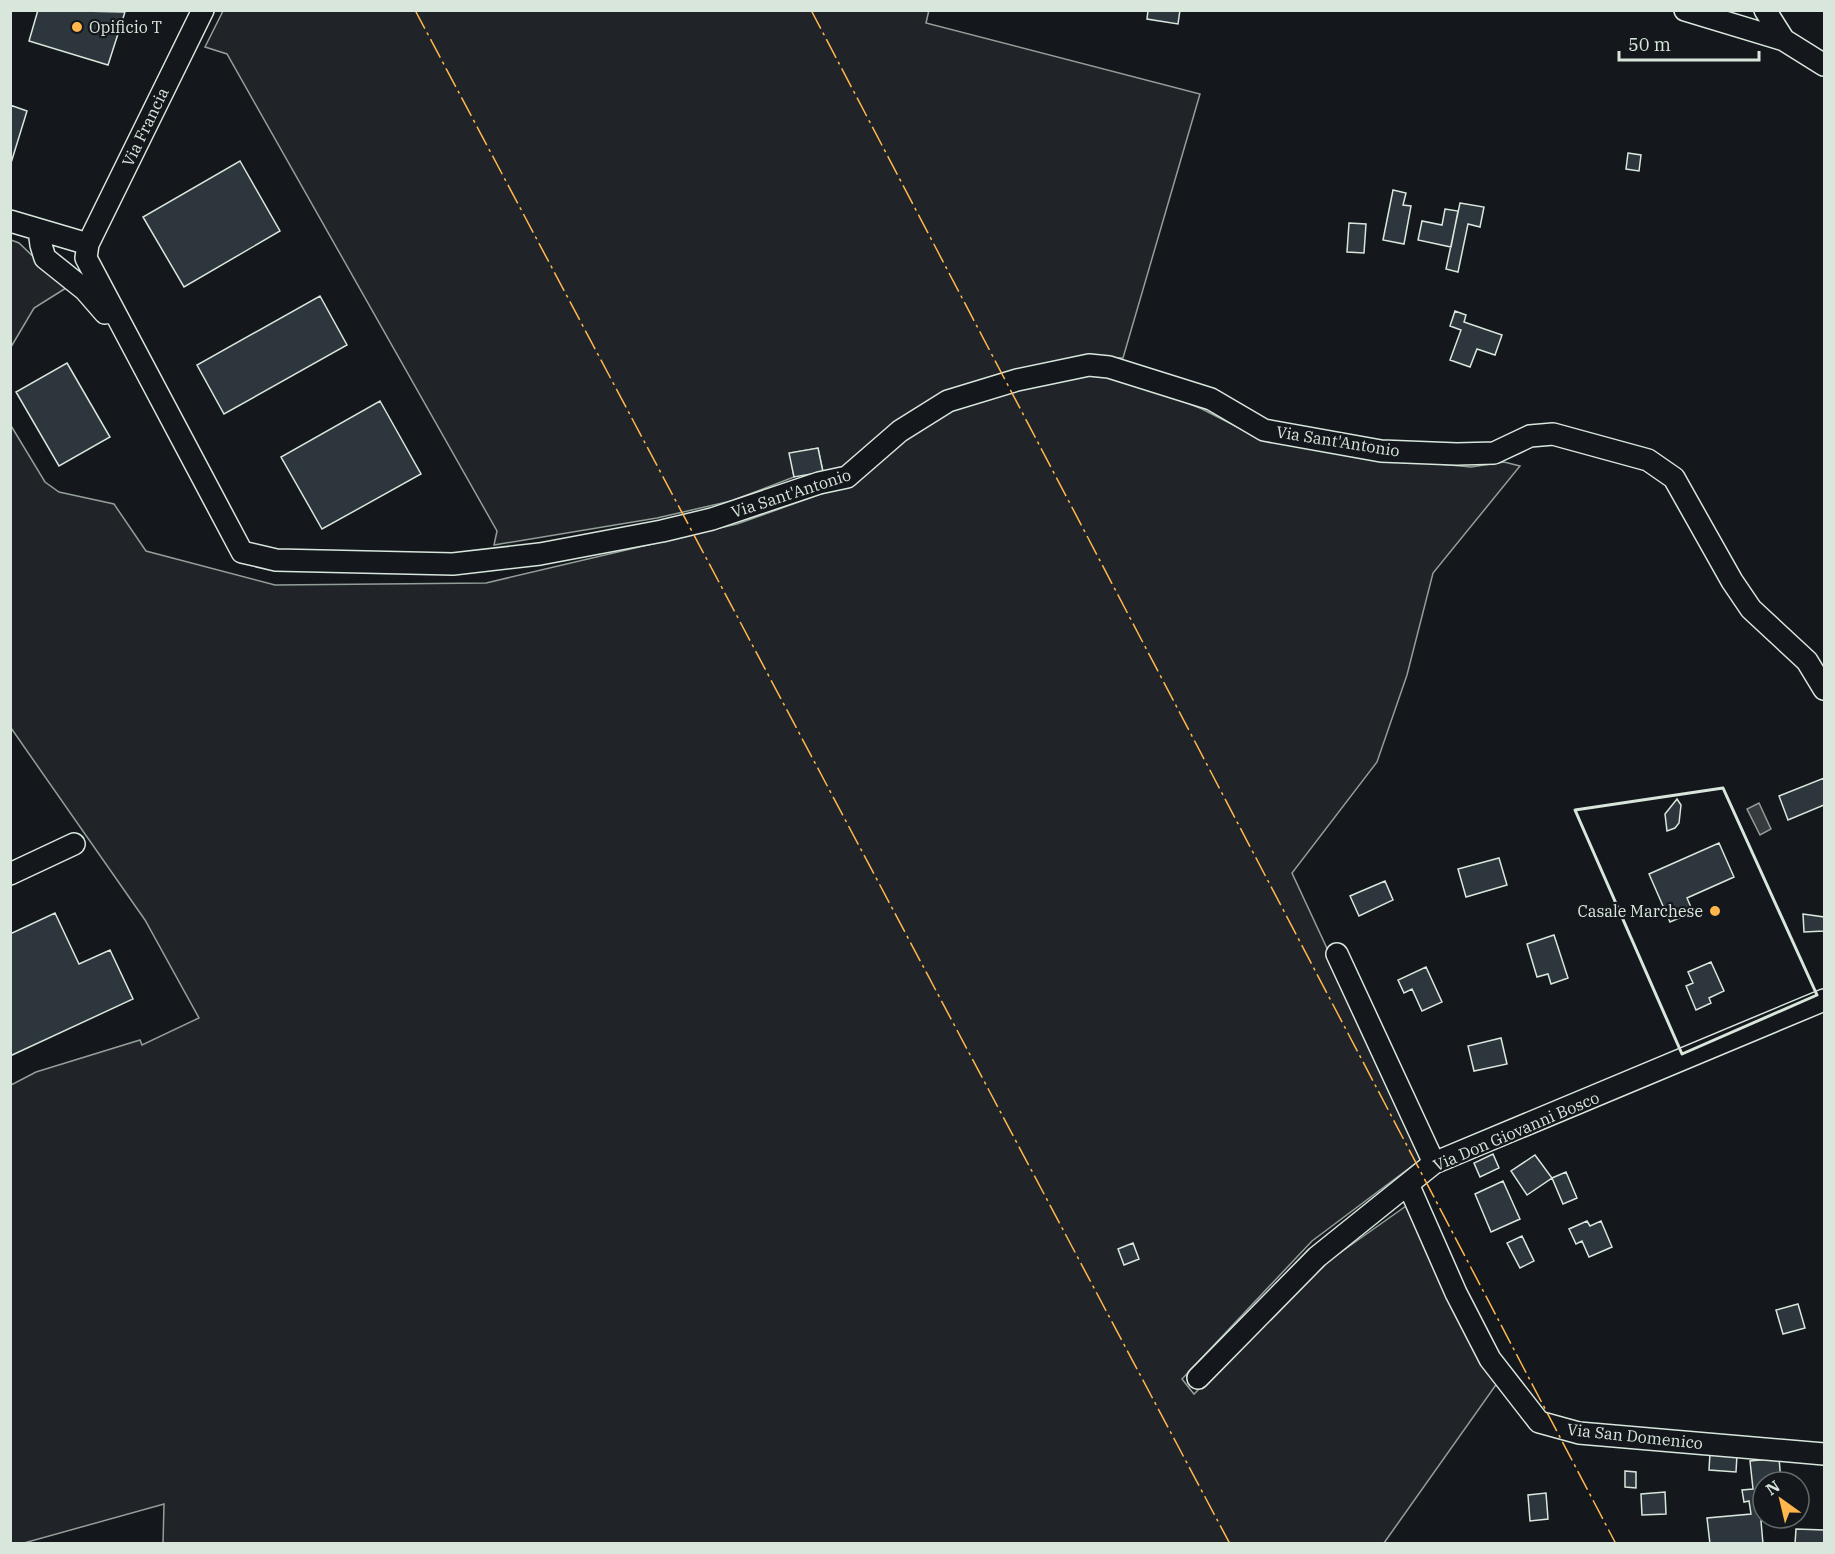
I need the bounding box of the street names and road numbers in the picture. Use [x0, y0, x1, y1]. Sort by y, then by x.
street label: Via Francia [117, 84, 173, 170]
street label: Via Sant'Antonio [1275, 421, 1401, 461]
street label: Via Sant'Antonio [729, 464, 853, 522]
street label: Via Don Giovanni Bosco [1430, 1087, 1602, 1175]
street label: Via San Domenico [1566, 1419, 1704, 1453]

